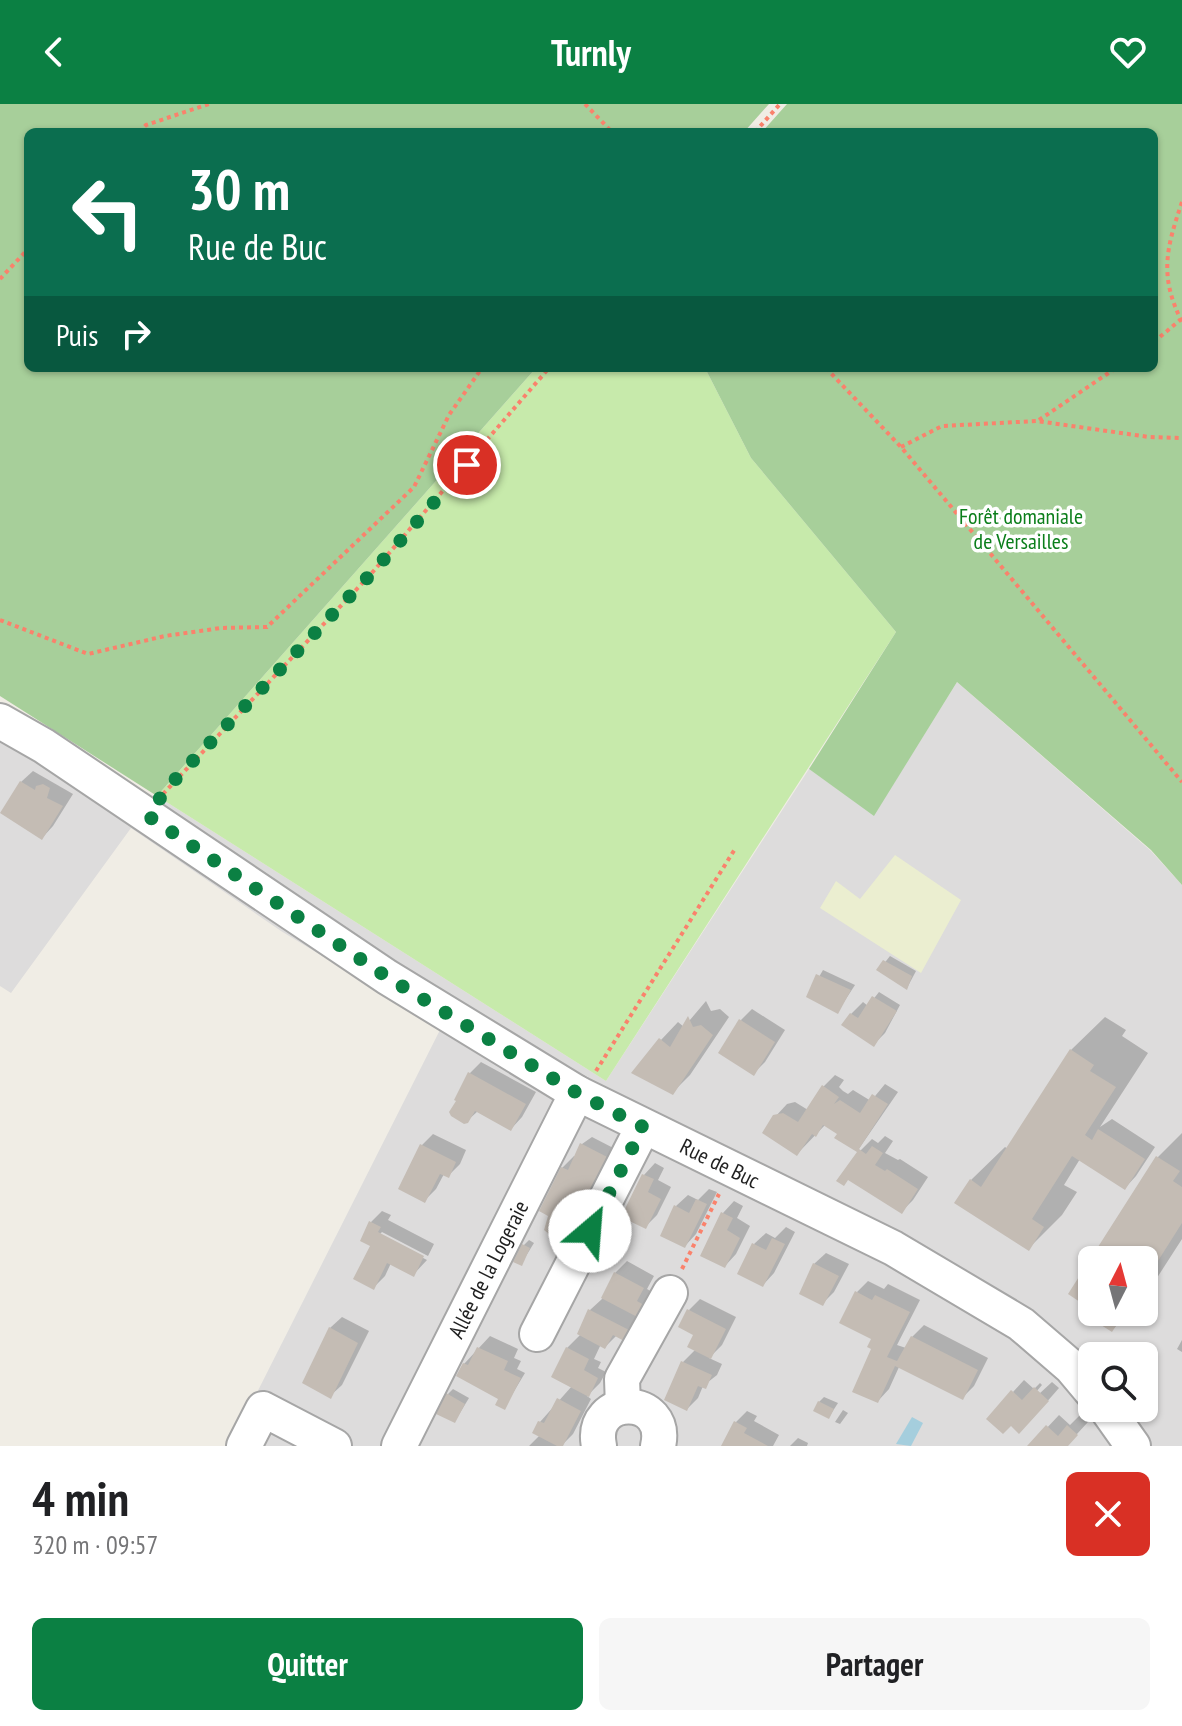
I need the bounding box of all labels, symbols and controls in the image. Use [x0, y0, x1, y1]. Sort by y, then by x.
text: Turnly [551, 29, 631, 76]
icon: back [32, 30, 76, 74]
icon: heart [1106, 30, 1150, 74]
text: 30 m [188, 153, 290, 225]
icon: left [56, 160, 160, 264]
text: Rue de Buc [188, 223, 327, 270]
icon: right [114, 312, 158, 356]
text: Puis [56, 315, 98, 354]
pin [433, 431, 501, 499]
icon: arrive [445, 443, 489, 487]
park label: Forêt domaniale de Versailles [959, 502, 1083, 555]
street label: Rue de Buc [676, 1132, 764, 1194]
position arrow [548, 1189, 632, 1273]
street label: Allée de la Logeraie [442, 1196, 534, 1343]
north arrow [1078, 1246, 1158, 1326]
map controls [1078, 1246, 1158, 1422]
button: search [1078, 1342, 1158, 1422]
text: 4 min [32, 1467, 129, 1529]
button: close [1066, 1472, 1150, 1556]
text: 320 m · 09:57 [32, 1528, 158, 1561]
button: Quitter [32, 1618, 583, 1710]
button: Partager [599, 1618, 1150, 1710]

